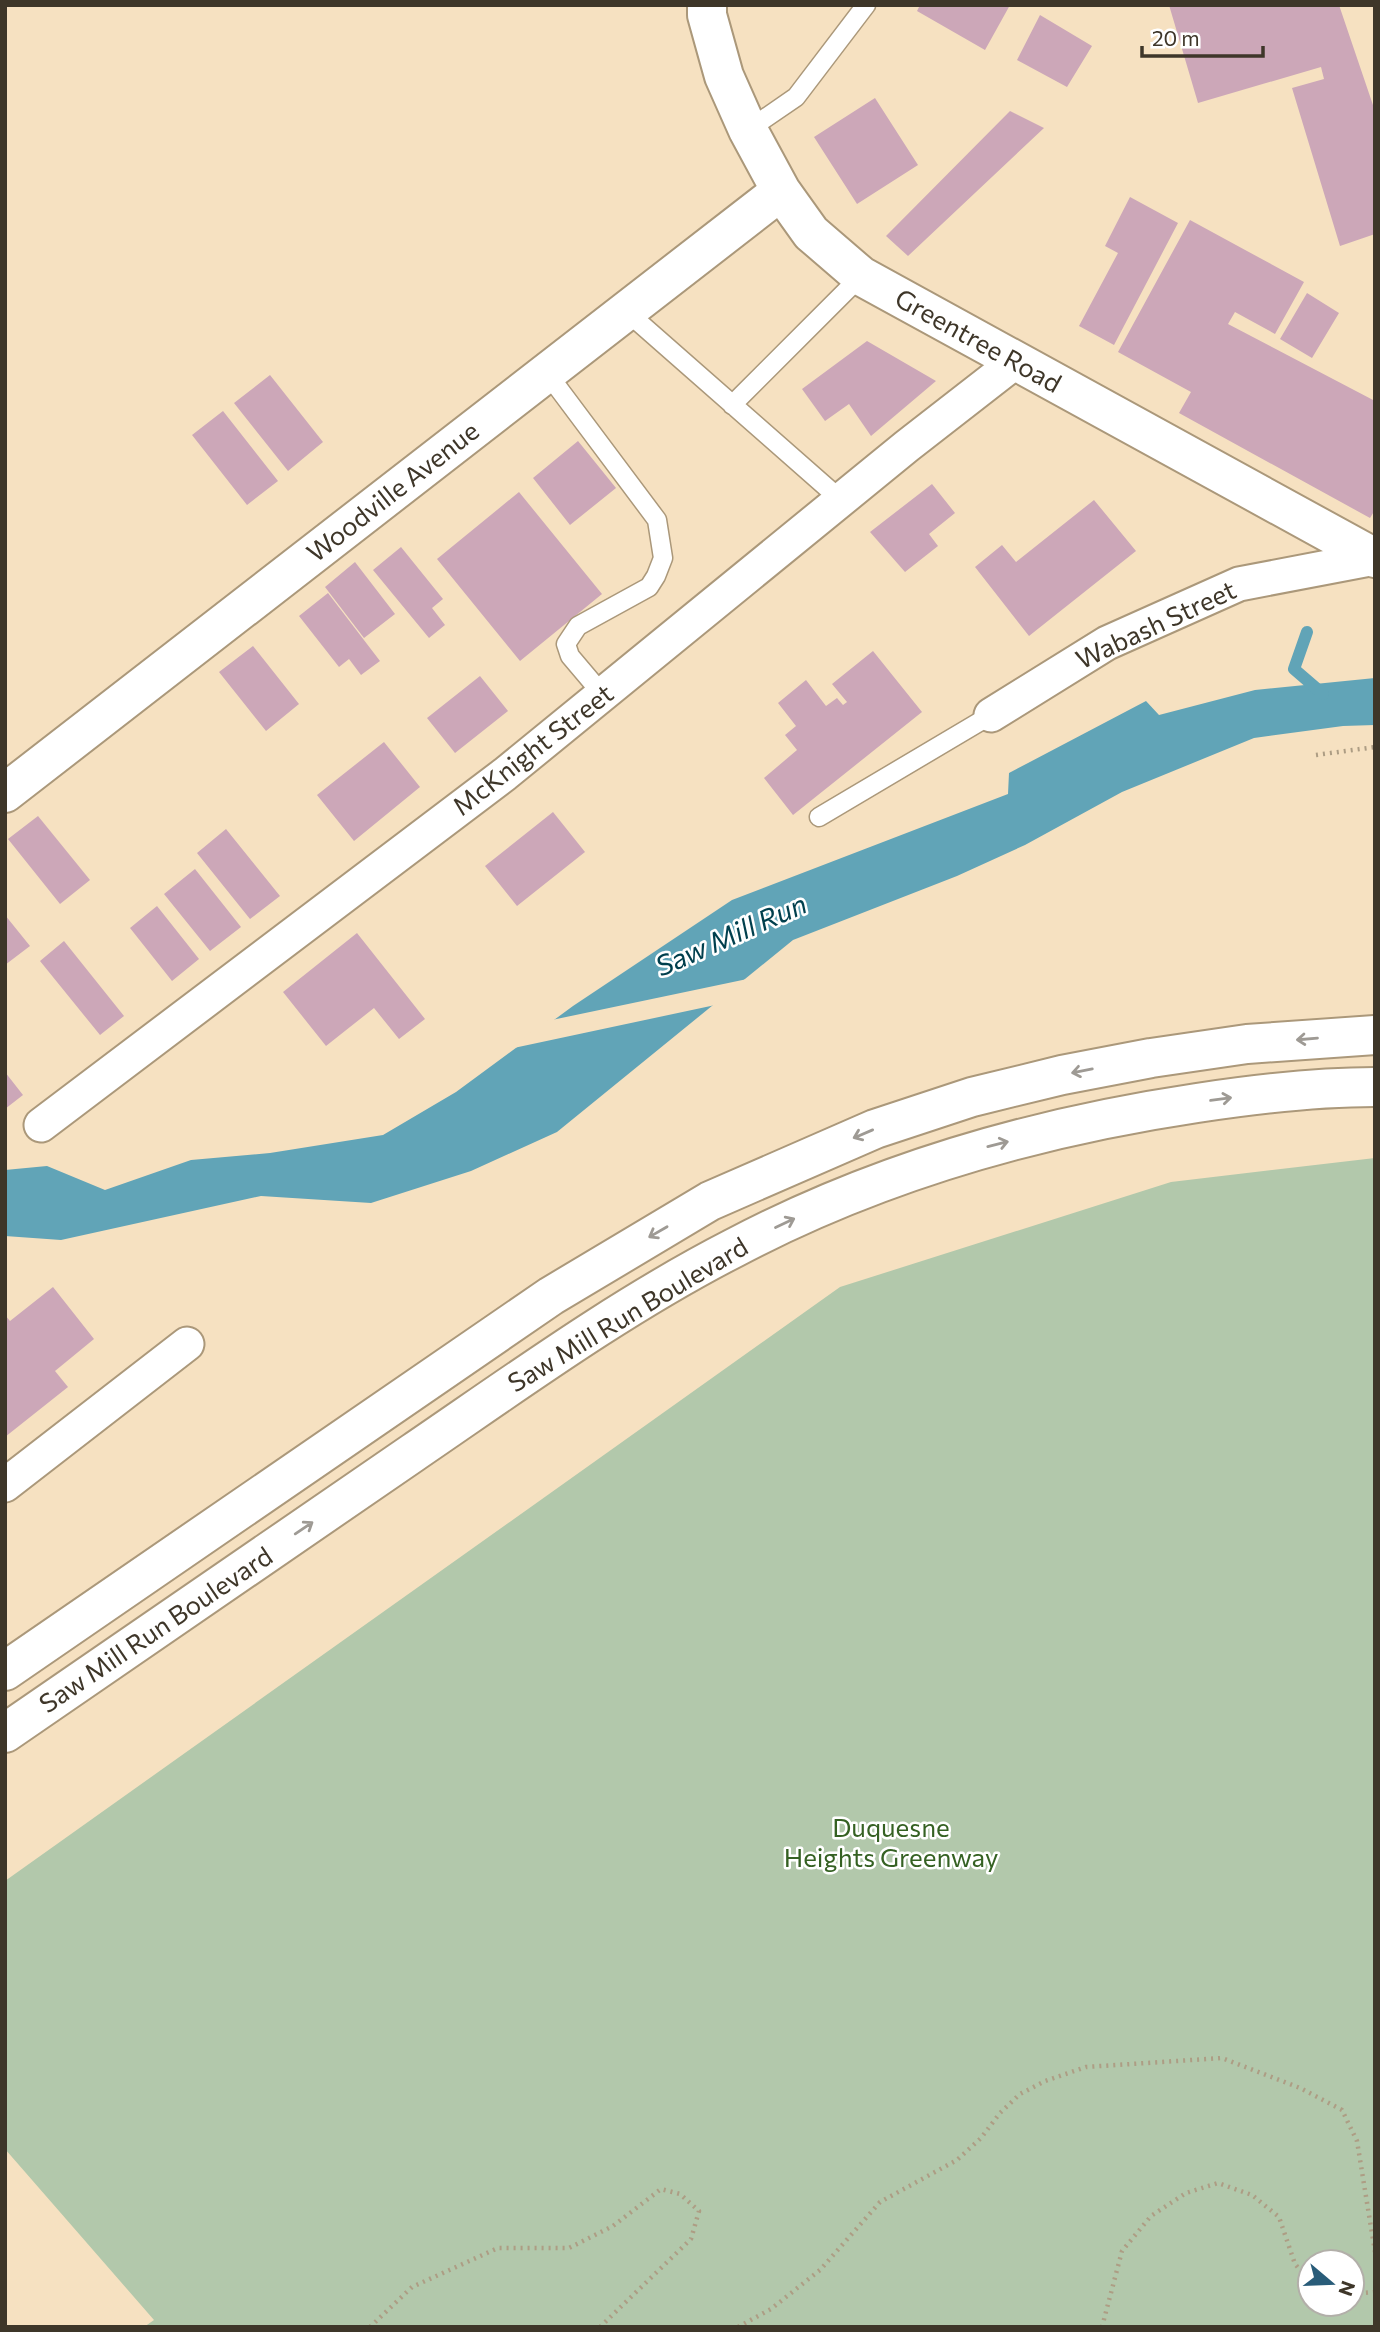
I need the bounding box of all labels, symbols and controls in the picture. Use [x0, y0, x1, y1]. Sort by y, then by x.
scale bar [1142, 14, 1263, 58]
text: 20 m [1152, 25, 1200, 50]
street label: Greentree Road [890, 281, 1067, 398]
street label: Woodville Avenue [300, 414, 484, 567]
street label: Wabash Street [1070, 573, 1240, 674]
street label: McKnight Street [446, 677, 618, 821]
water label: Saw Mill Run [650, 886, 812, 983]
one-way arrow [1296, 1033, 1318, 1046]
one-way arrow [1071, 1065, 1094, 1078]
one-way arrow [1209, 1093, 1232, 1106]
one-way arrow [853, 1128, 875, 1141]
one-way arrow [986, 1137, 1009, 1150]
one-way arrow [774, 1216, 795, 1229]
one-way arrow [649, 1225, 669, 1239]
street label: Saw Mill Run Boulevard [502, 1230, 753, 1398]
one-way arrow [294, 1521, 313, 1535]
street label: Saw Mill Run Boulevard [33, 1539, 278, 1718]
park label: Duquesne Heights Greenway [784, 1811, 998, 1872]
north arrow [1296, 2248, 1366, 2318]
text: N [1334, 2278, 1361, 2299]

